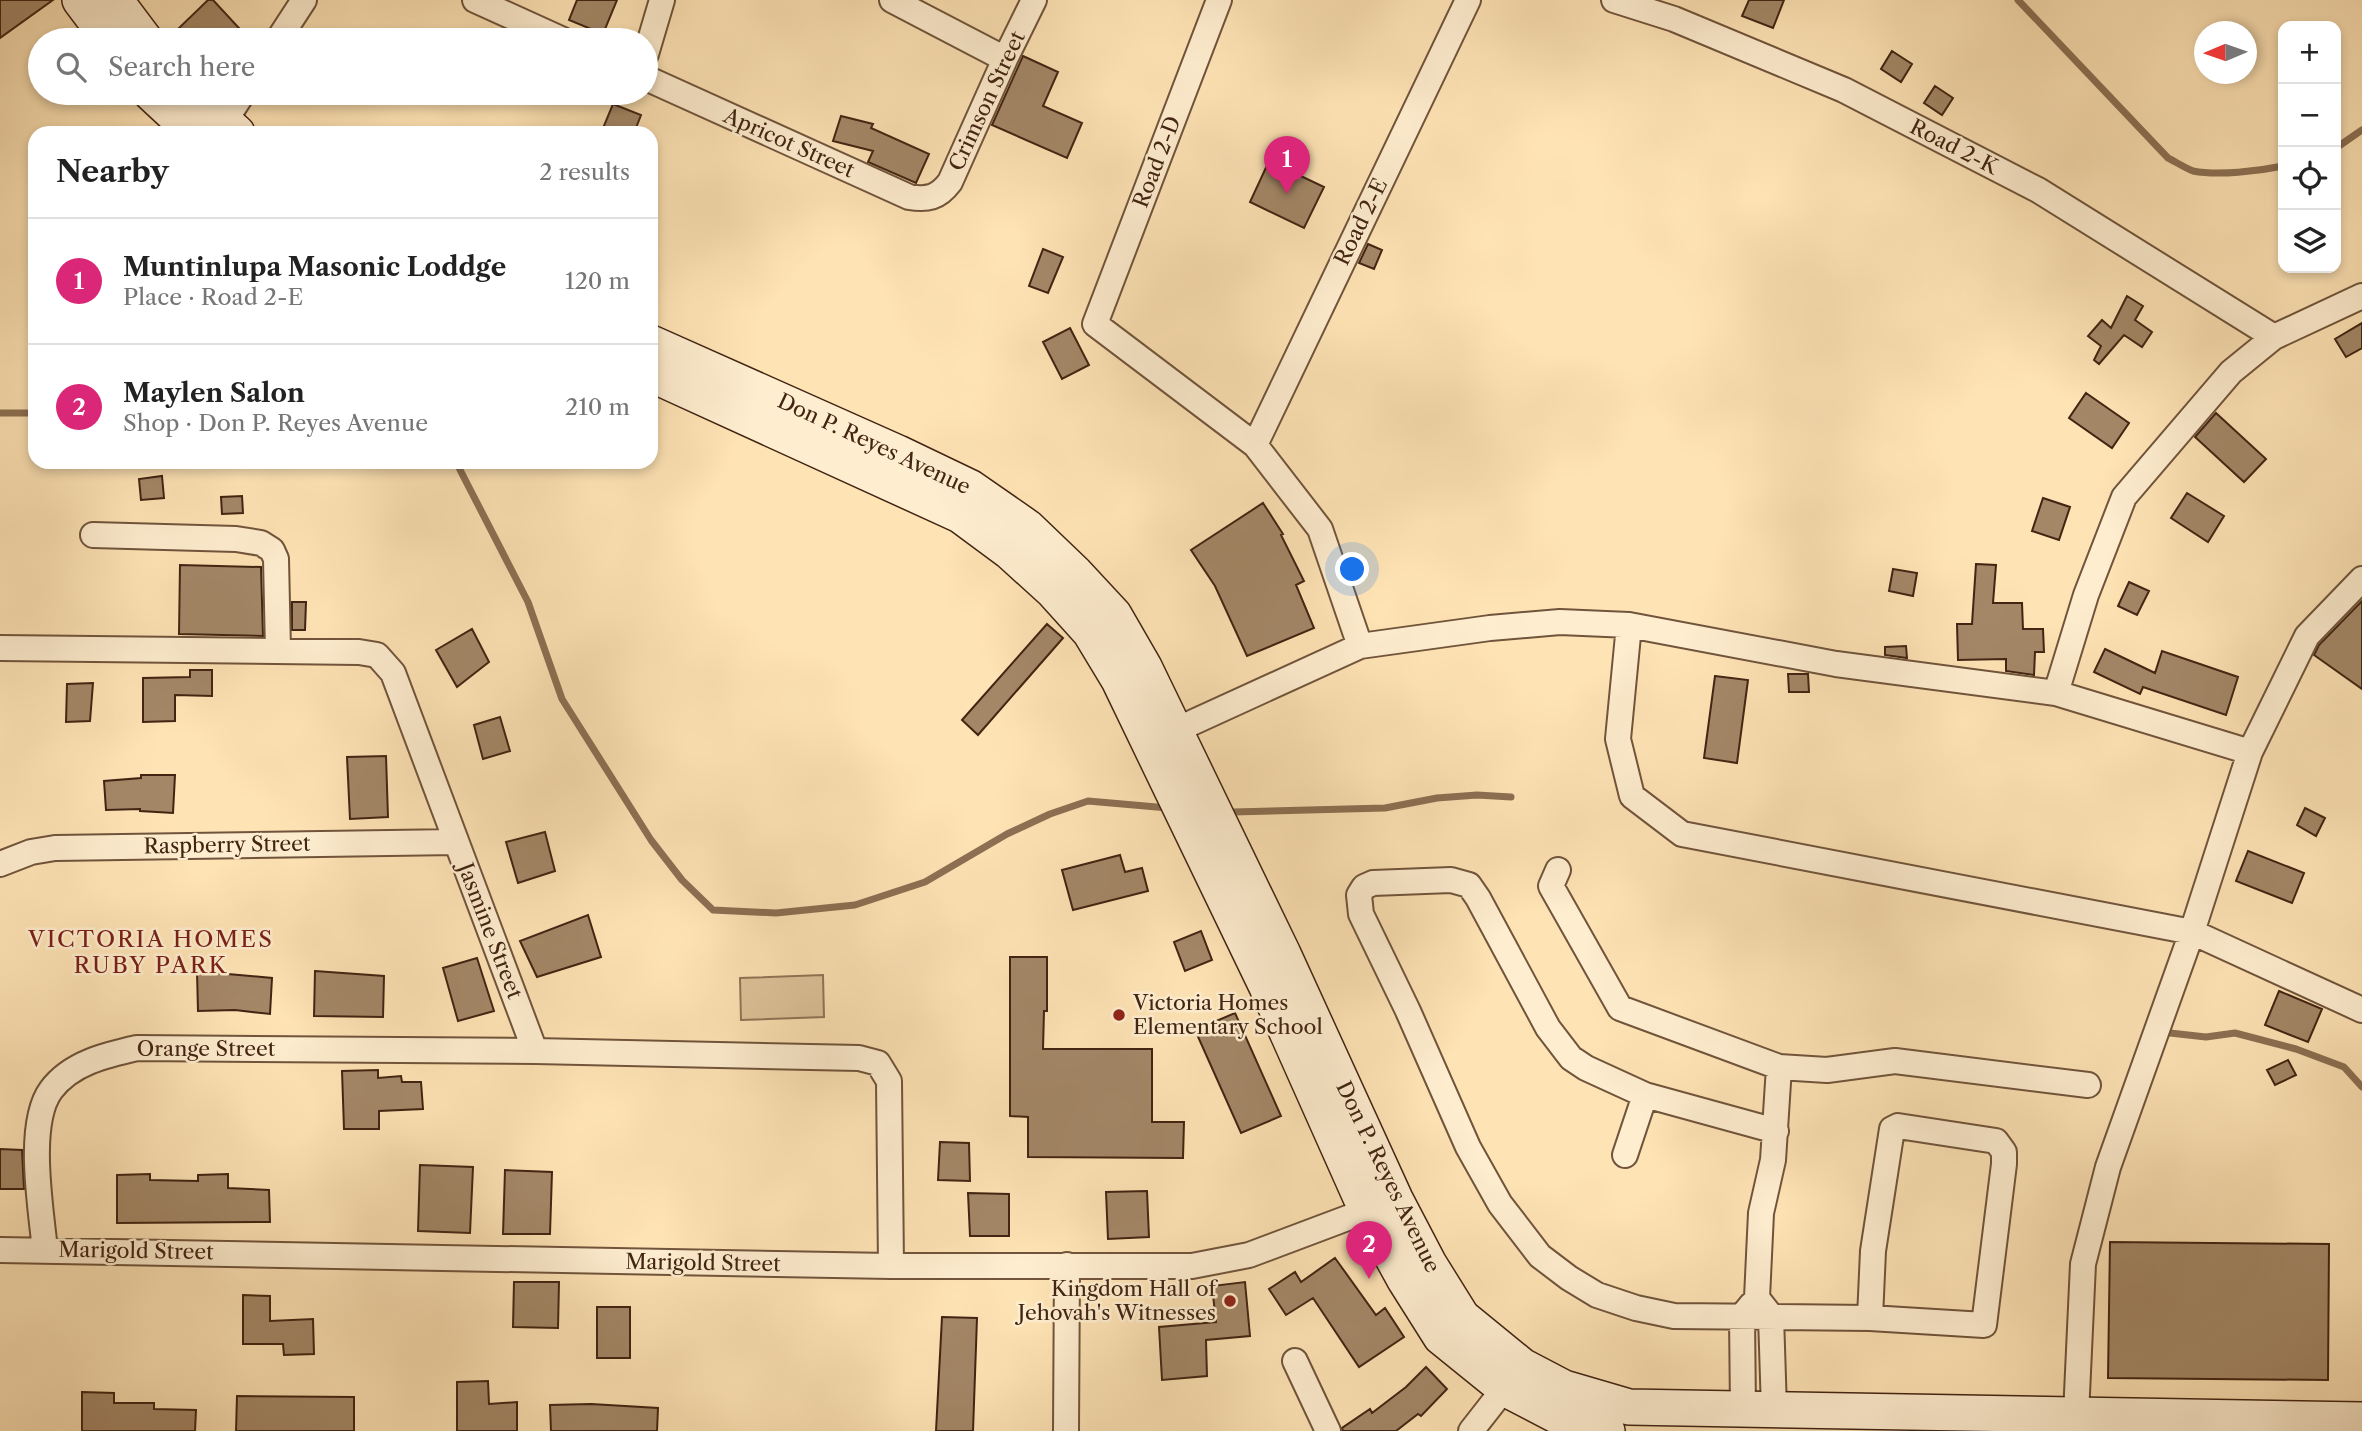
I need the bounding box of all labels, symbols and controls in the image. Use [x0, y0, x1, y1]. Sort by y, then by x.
north arrow [2194, 21, 2257, 84]
map controls [2278, 21, 2341, 273]
button: + [2278, 21, 2341, 84]
street label: Crimson Street [943, 26, 1030, 175]
search box [28, 28, 658, 105]
icon: search [52, 48, 90, 86]
text: Search here [108, 51, 255, 83]
button: − [2278, 84, 2341, 147]
street label: Apricot Street [719, 102, 859, 183]
street label: Road 2-D [1128, 113, 1185, 211]
street label: Road 2-K [1906, 114, 2003, 180]
pin: 1 [1264, 136, 1310, 194]
button: locate [2278, 147, 2341, 210]
text: Nearby [56, 153, 169, 190]
text: 2 results [539, 158, 630, 186]
street label: Road 2-E [1329, 174, 1392, 269]
button: layers [2278, 210, 2341, 273]
text: Muntinlupa Masonic Loddge [123, 251, 506, 283]
text: 1 [74, 267, 84, 295]
text: 120 m [565, 267, 630, 295]
text: Place · Road 2-E [123, 283, 303, 311]
text: Maylen Salon [123, 377, 305, 409]
street label: Don P. Reyes Avenue [774, 388, 975, 499]
text: 2 [72, 393, 86, 421]
text: 210 m [565, 393, 630, 421]
text: Shop · Don P. Reyes Avenue [123, 409, 428, 437]
your location [1335, 552, 1369, 586]
street label: Raspberry Street [143, 831, 311, 858]
street label: Jasmine Street [452, 857, 528, 1003]
district label: VICTORIA HOMES RUBY PARK [27, 925, 274, 979]
place label: Victoria Homes Elementary School [1132, 990, 1323, 1039]
marker: Victoria Homes Elementary School [1111, 1007, 1127, 1023]
street label: Orange Street [137, 1036, 276, 1061]
street label: Don P. Reyes Avenue [1331, 1077, 1446, 1277]
pin: 2 [1346, 1221, 1392, 1279]
street label: Marigold Street [58, 1237, 214, 1264]
street label: Marigold Street [625, 1249, 781, 1276]
place label: Kingdom Hall of Jehovah's Witnesses [1015, 1276, 1218, 1325]
marker: Kingdom Hall of Jehovah's Witnesses [1222, 1293, 1238, 1309]

